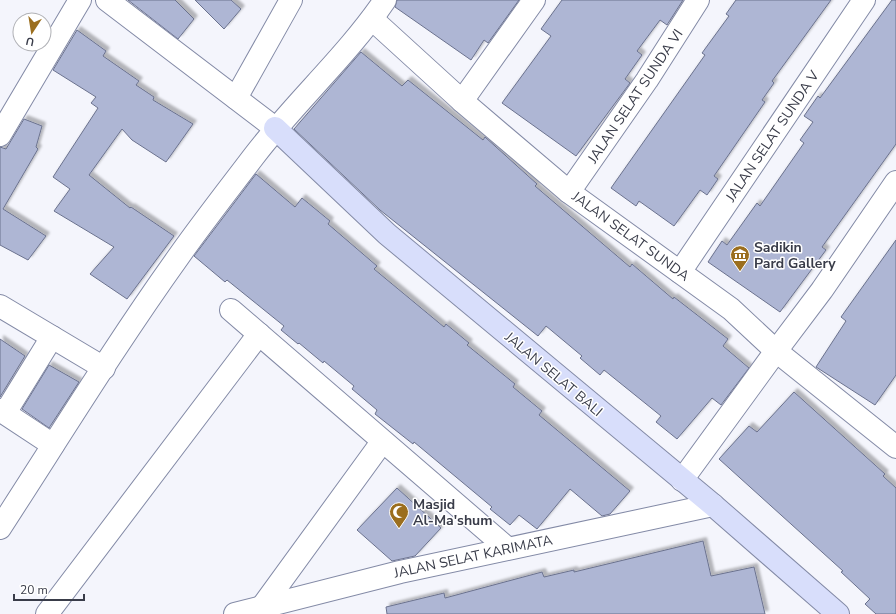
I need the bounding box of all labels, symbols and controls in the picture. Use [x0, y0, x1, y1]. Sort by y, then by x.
north arrow [12, 12, 52, 52]
street label: JALAN SELAT SUNDA VI [583, 26, 687, 168]
text: U [24, 33, 36, 49]
street label: JALAN SELAT SUNDA V [721, 67, 824, 206]
street label: JALAN SELAT SUNDA [567, 187, 693, 286]
place label: Sadikin Pard Gallery [754, 238, 836, 273]
museum icon: Sadikin Pard Gallery [729, 244, 751, 272]
street label: JALAN SELAT BALI [500, 327, 607, 421]
place label: Masjid Al-Ma'shum [413, 495, 493, 530]
mosque icon: Masjid Al-Ma'shum [388, 501, 410, 529]
street label: JALAN SELAT KARIMATA [391, 530, 554, 583]
scale bar [14, 576, 84, 602]
text: 20 m [20, 582, 48, 598]

